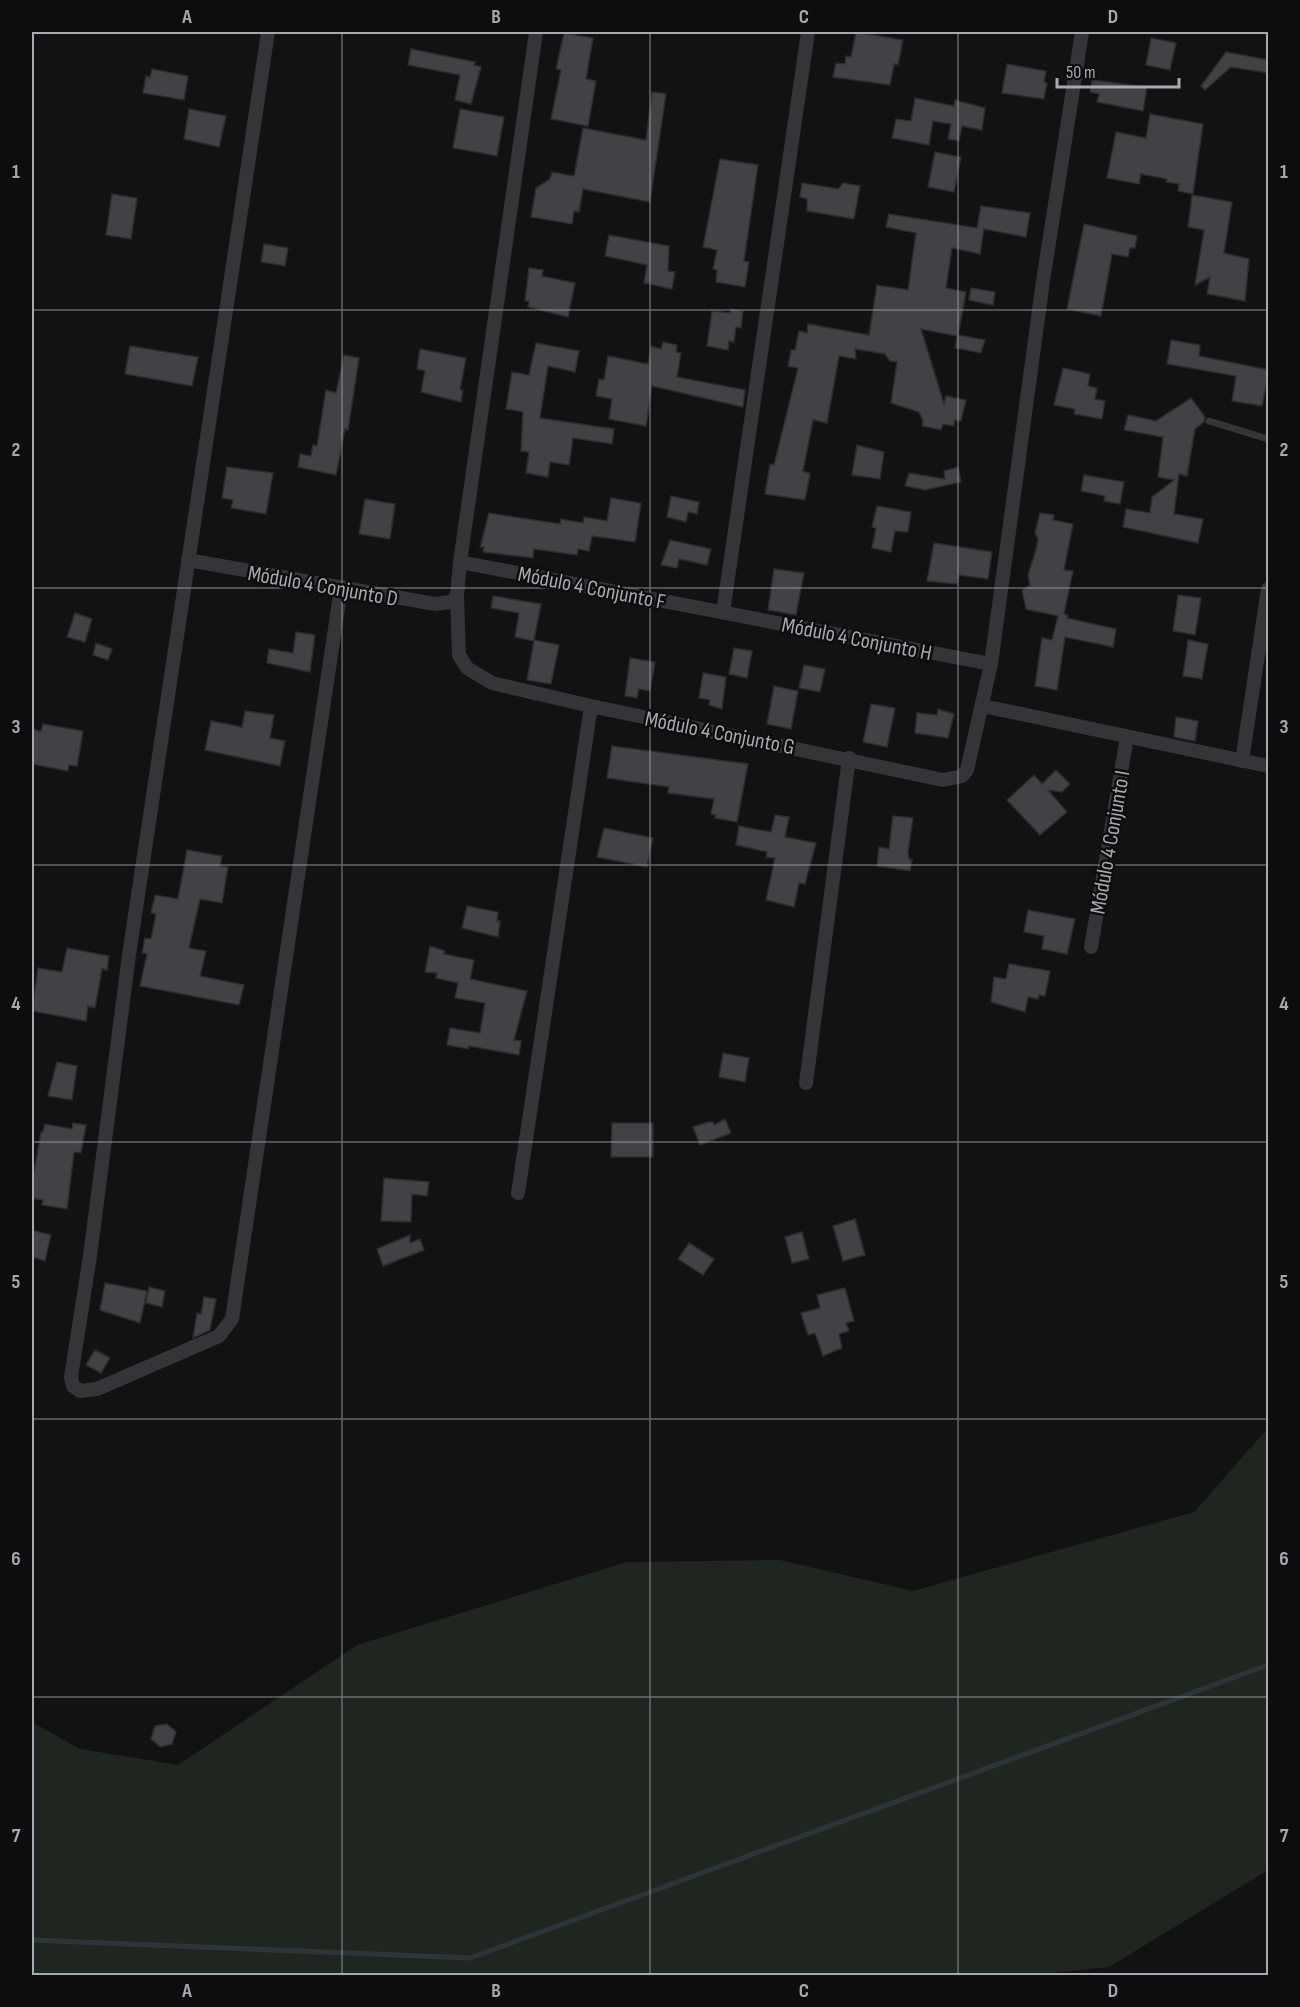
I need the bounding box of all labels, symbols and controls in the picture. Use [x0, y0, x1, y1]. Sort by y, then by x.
text: A [181, 5, 192, 29]
text: B [491, 5, 501, 29]
text: C [799, 5, 809, 29]
text: D [1108, 5, 1118, 29]
scale bar [1057, 51, 1178, 89]
text: 50 m [1066, 62, 1096, 83]
text: 1 [12, 160, 20, 184]
text: 1 [1280, 160, 1288, 184]
text: 2 [12, 438, 20, 462]
text: 2 [1280, 438, 1288, 462]
street label: Módulo 4 Conjunto D [246, 560, 400, 613]
street label: Módulo 4 Conjunto F [516, 561, 668, 616]
street label: Módulo 4 Conjunto H [780, 612, 934, 667]
street label: Módulo 4 Conjunto G [643, 706, 797, 761]
text: 3 [12, 715, 21, 739]
text: 3 [1280, 715, 1289, 739]
street label: Módulo 4 Conjunto I [1085, 768, 1136, 916]
text: 4 [11, 992, 21, 1016]
text: 4 [1279, 992, 1289, 1016]
text: 5 [12, 1270, 21, 1294]
text: 5 [1280, 1270, 1289, 1294]
text: 6 [11, 1547, 21, 1571]
text: 6 [1279, 1547, 1289, 1571]
text: 7 [12, 1824, 21, 1848]
text: 7 [1280, 1824, 1289, 1848]
text: A [181, 1979, 192, 2003]
text: B [491, 1979, 501, 2003]
text: C [799, 1979, 809, 2003]
text: D [1108, 1979, 1118, 2003]

